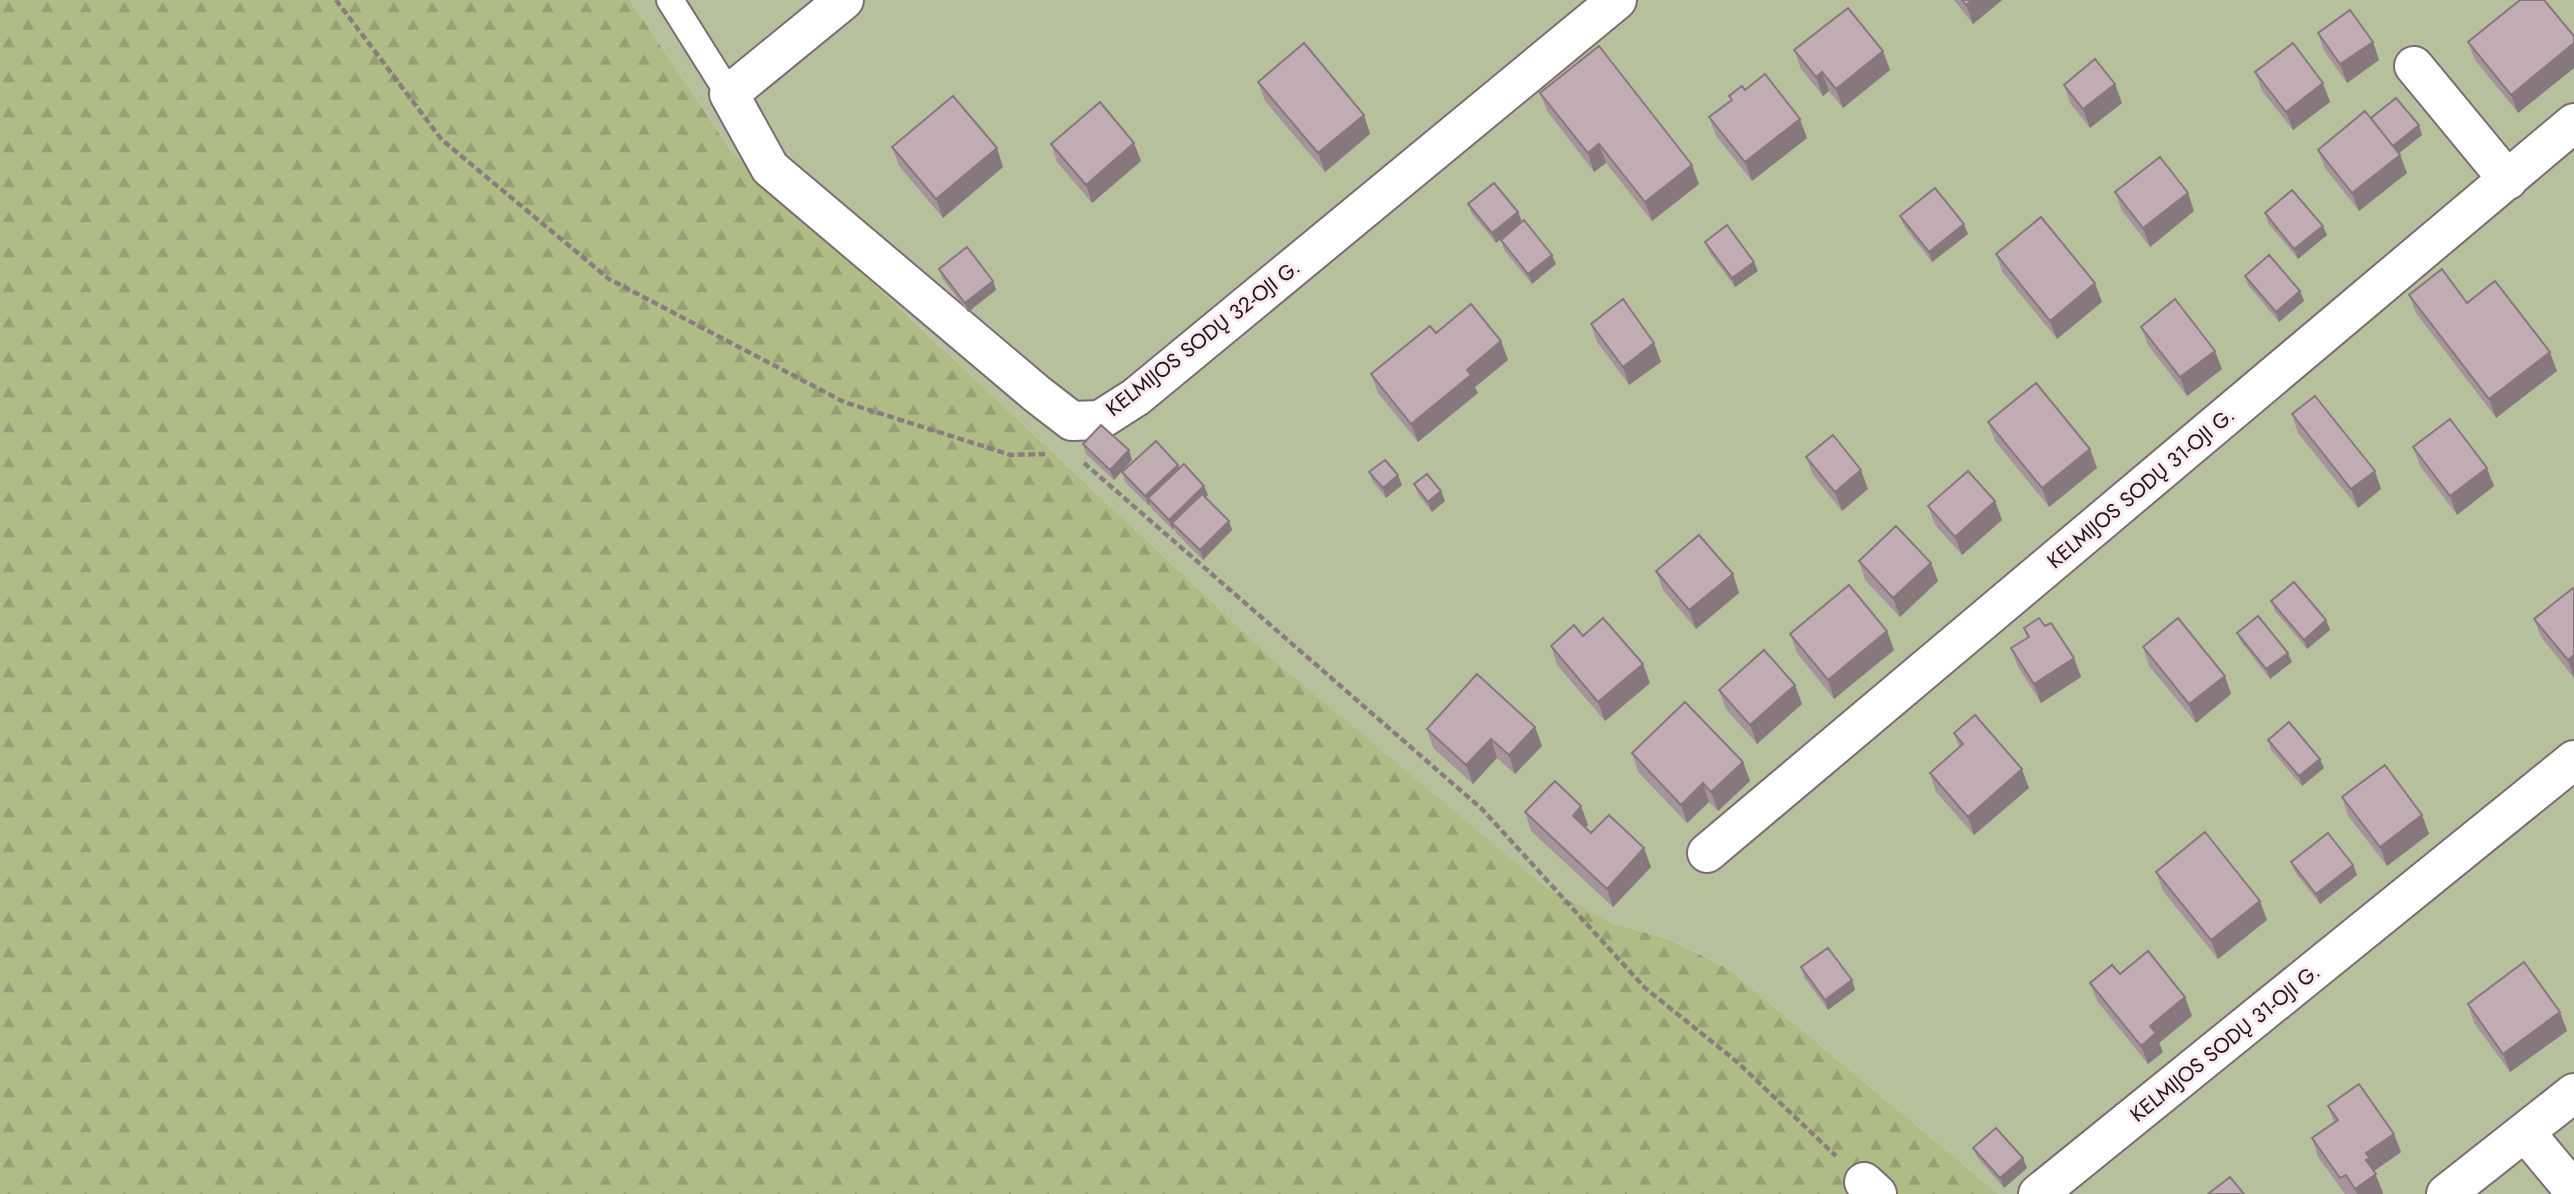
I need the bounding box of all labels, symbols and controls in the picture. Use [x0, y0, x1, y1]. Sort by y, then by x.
street label: KELMIJOS SODŲ 32-OJI G. [1100, 253, 1306, 423]
street label: KELMIJOS SODŲ 31-OJI G. [2041, 400, 2241, 576]
street label: KELMIJOS SODŲ 31-OJI G. [2124, 957, 2326, 1129]

